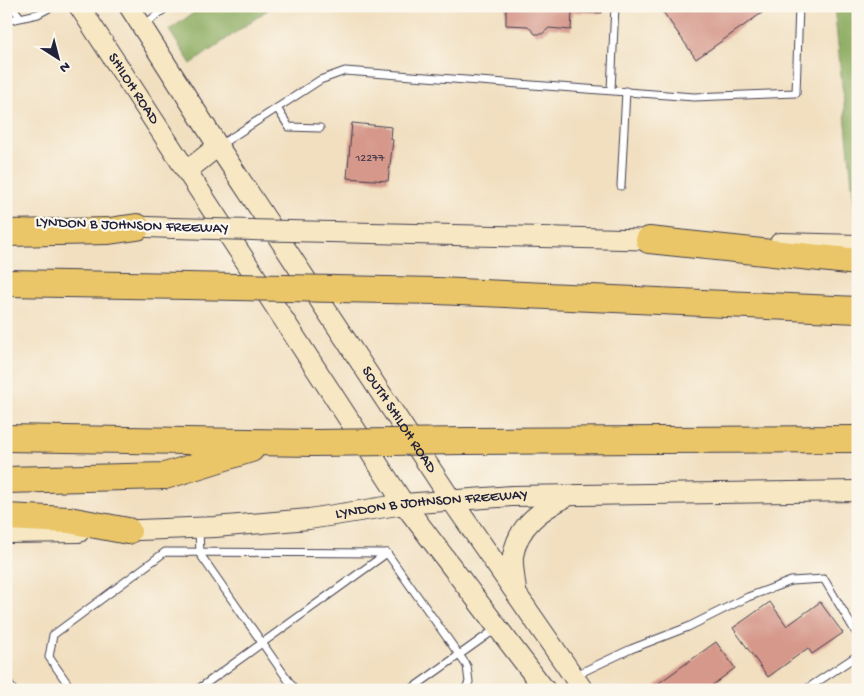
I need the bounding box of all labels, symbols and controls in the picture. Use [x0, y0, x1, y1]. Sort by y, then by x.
north arrow [32, 32, 82, 82]
street label: SHILOH ROAD [103, 50, 163, 128]
text: N [55, 57, 73, 76]
house number: 12277 [354, 152, 385, 166]
street label: LYNDON B JOHNSON FREEWAY [35, 214, 229, 238]
street label: SOUTH SHILOH ROAD [357, 363, 440, 477]
street label: LYNDON B JOHNSON FREEWAY [334, 487, 528, 524]

